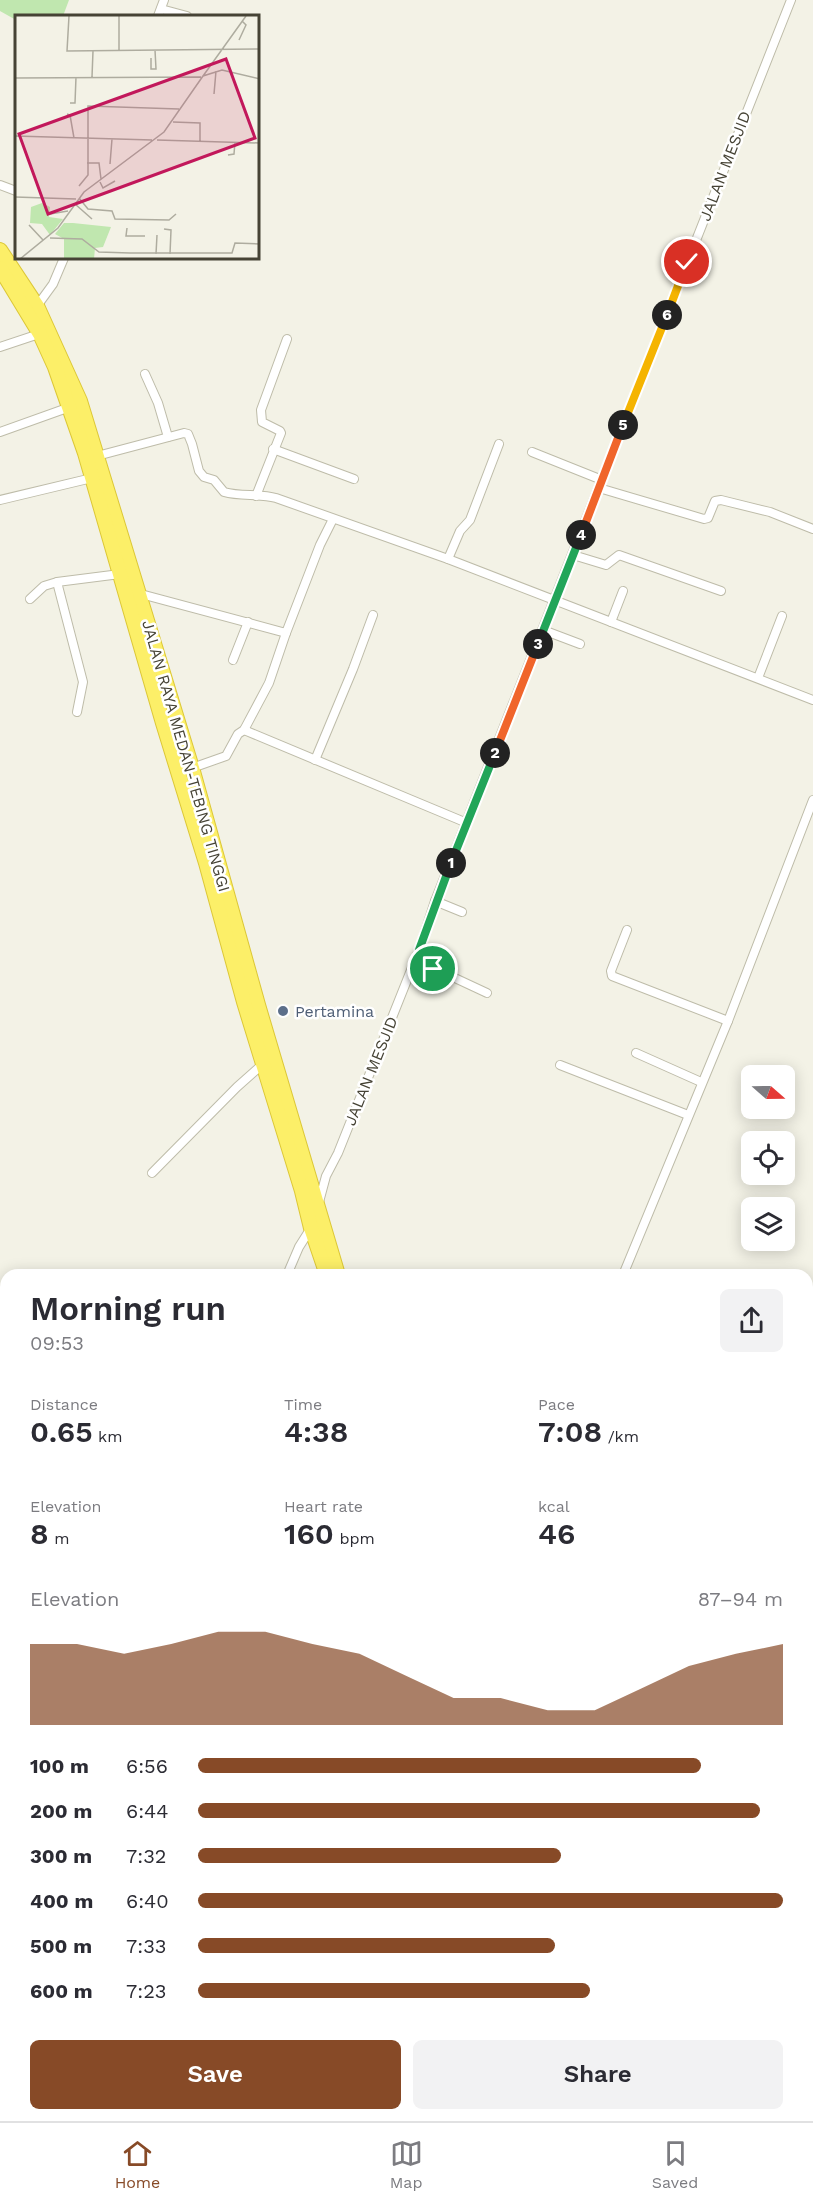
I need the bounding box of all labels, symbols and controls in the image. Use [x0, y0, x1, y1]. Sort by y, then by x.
inset map [15, 15, 260, 260]
street label: JALAN MESJID [695, 108, 755, 224]
pin [661, 236, 712, 287]
icon: check [670, 245, 703, 278]
pin: 6 [652, 300, 682, 330]
text: 6 [662, 305, 672, 324]
pin: 5 [608, 410, 638, 440]
text: 5 [618, 415, 628, 434]
pin: 4 [566, 520, 596, 550]
text: 4 [576, 525, 586, 544]
street label: JALAN RAYA MEDAN-TEBING TINGGI [138, 618, 234, 894]
pin: 3 [523, 629, 553, 659]
text: 3 [533, 634, 543, 653]
pin: 2 [480, 738, 510, 768]
text: 2 [490, 743, 500, 762]
pin: 1 [436, 848, 466, 878]
text: 1 [448, 853, 454, 872]
pin [407, 943, 458, 994]
icon: arrive [416, 952, 449, 985]
place label: Pertamina [295, 1002, 374, 1021]
marker: Pertamina [276, 1004, 290, 1018]
street label: JALAN MESJID [340, 1014, 402, 1128]
north arrow [741, 1065, 795, 1119]
map controls [741, 1065, 795, 1251]
button: locate [741, 1131, 795, 1185]
button: layers [741, 1197, 795, 1251]
text: Morning run [30, 1289, 226, 1328]
button: share [720, 1289, 783, 1352]
text: 09:53 [30, 1331, 84, 1355]
text: Distance [30, 1395, 98, 1414]
text: Time [284, 1395, 322, 1414]
text: Pace [538, 1395, 575, 1414]
text: 0.65 [30, 1414, 93, 1449]
text: 4:38 [284, 1414, 348, 1449]
text: 7:08 [538, 1414, 602, 1449]
text: km [93, 1427, 122, 1446]
text: /km [602, 1427, 639, 1446]
text: Elevation [30, 1497, 101, 1516]
text: Heart rate [284, 1497, 363, 1516]
text: kcal [538, 1497, 570, 1516]
text: 8 [30, 1516, 49, 1551]
text: 160 [284, 1516, 334, 1551]
text: 46 [538, 1516, 575, 1551]
text: m [49, 1529, 69, 1548]
text: bpm [334, 1529, 375, 1548]
text: Elevation [30, 1587, 119, 1611]
text: 87–94 m [698, 1587, 783, 1611]
text: 100 m [30, 1754, 89, 1778]
text: 6:56 [126, 1754, 168, 1778]
text: 200 m [30, 1799, 92, 1823]
text: 6:44 [126, 1799, 169, 1823]
text: 300 m [30, 1844, 92, 1868]
text: 7:32 [126, 1844, 166, 1868]
text: 400 m [30, 1889, 93, 1913]
text: 6:40 [126, 1889, 169, 1913]
text: 500 m [30, 1934, 92, 1958]
text: 7:33 [126, 1934, 166, 1958]
text: 600 m [30, 1979, 93, 2003]
text: 7:23 [126, 1979, 166, 2003]
button: Save [30, 2040, 401, 2109]
button: Share [413, 2040, 783, 2109]
tab: Home [115, 2137, 160, 2192]
tab: Map [390, 2137, 423, 2192]
tab: Saved [652, 2137, 698, 2192]

